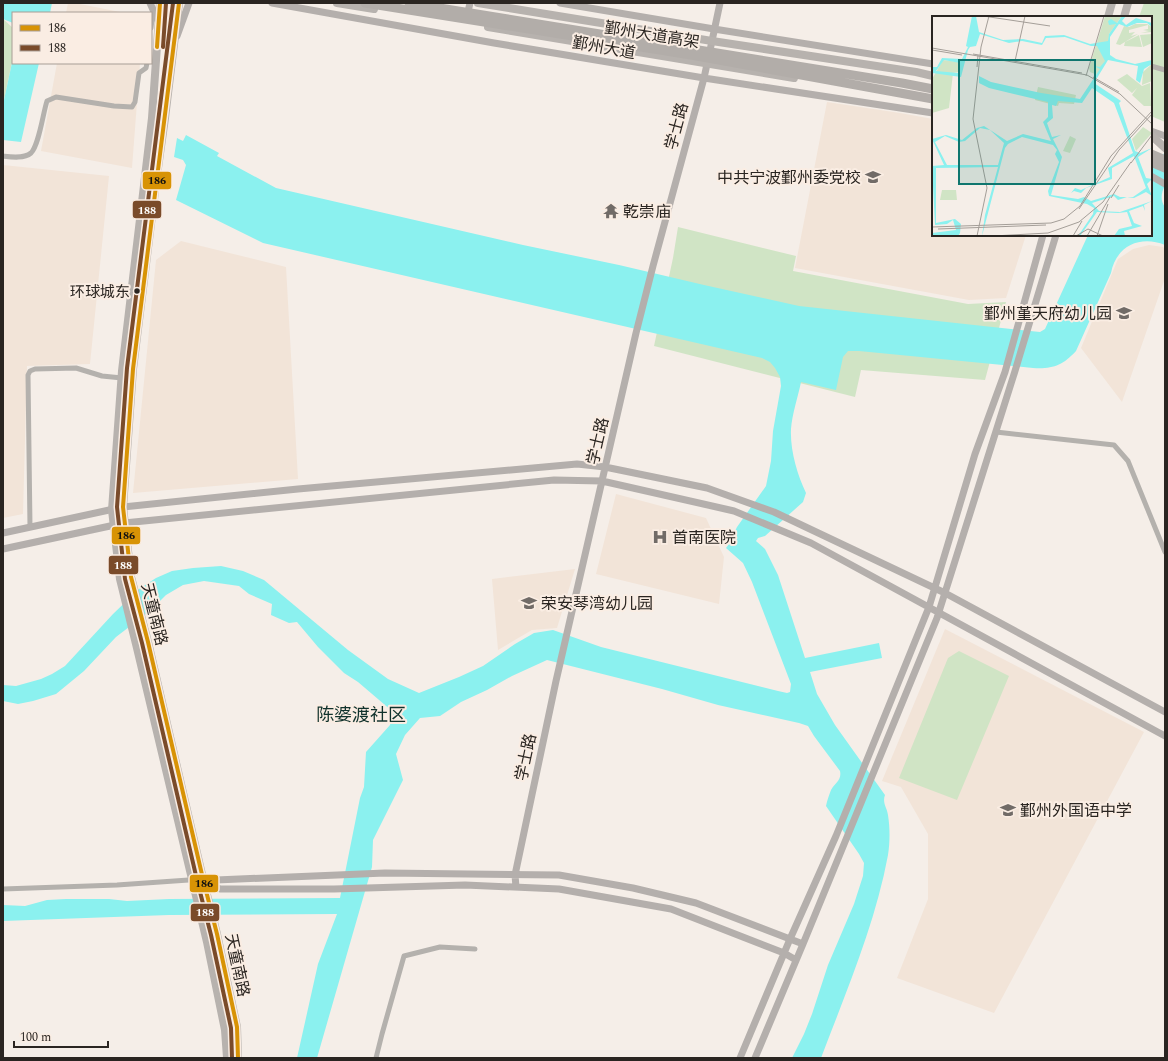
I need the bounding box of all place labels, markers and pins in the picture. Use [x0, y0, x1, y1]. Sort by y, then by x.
place label: 中共宁波鄞州委党校 [717, 166, 861, 190]
school or university icon: 中共宁波鄞州委党校 [864, 168, 882, 186]
place label: 乾崇庙 [623, 200, 671, 224]
temple icon: 乾崇庙 [602, 202, 620, 220]
place label: 环球城东 [70, 281, 130, 304]
marker: 环球城东 [132, 286, 142, 296]
place label: 鄞州堇天府幼儿园 [984, 302, 1112, 326]
school or university icon: 鄞州堇天府幼儿园 [1115, 304, 1133, 322]
place label: 首南医院 [672, 526, 736, 550]
hospital icon: 首南医院 [651, 528, 669, 546]
place label: 荣安琴湾幼儿园 [541, 592, 653, 616]
school or university icon: 荣安琴湾幼儿园 [520, 594, 538, 612]
place label: 鄞州外国语中学 [1020, 799, 1132, 823]
school or university icon: 鄞州外国语中学 [999, 801, 1017, 819]

